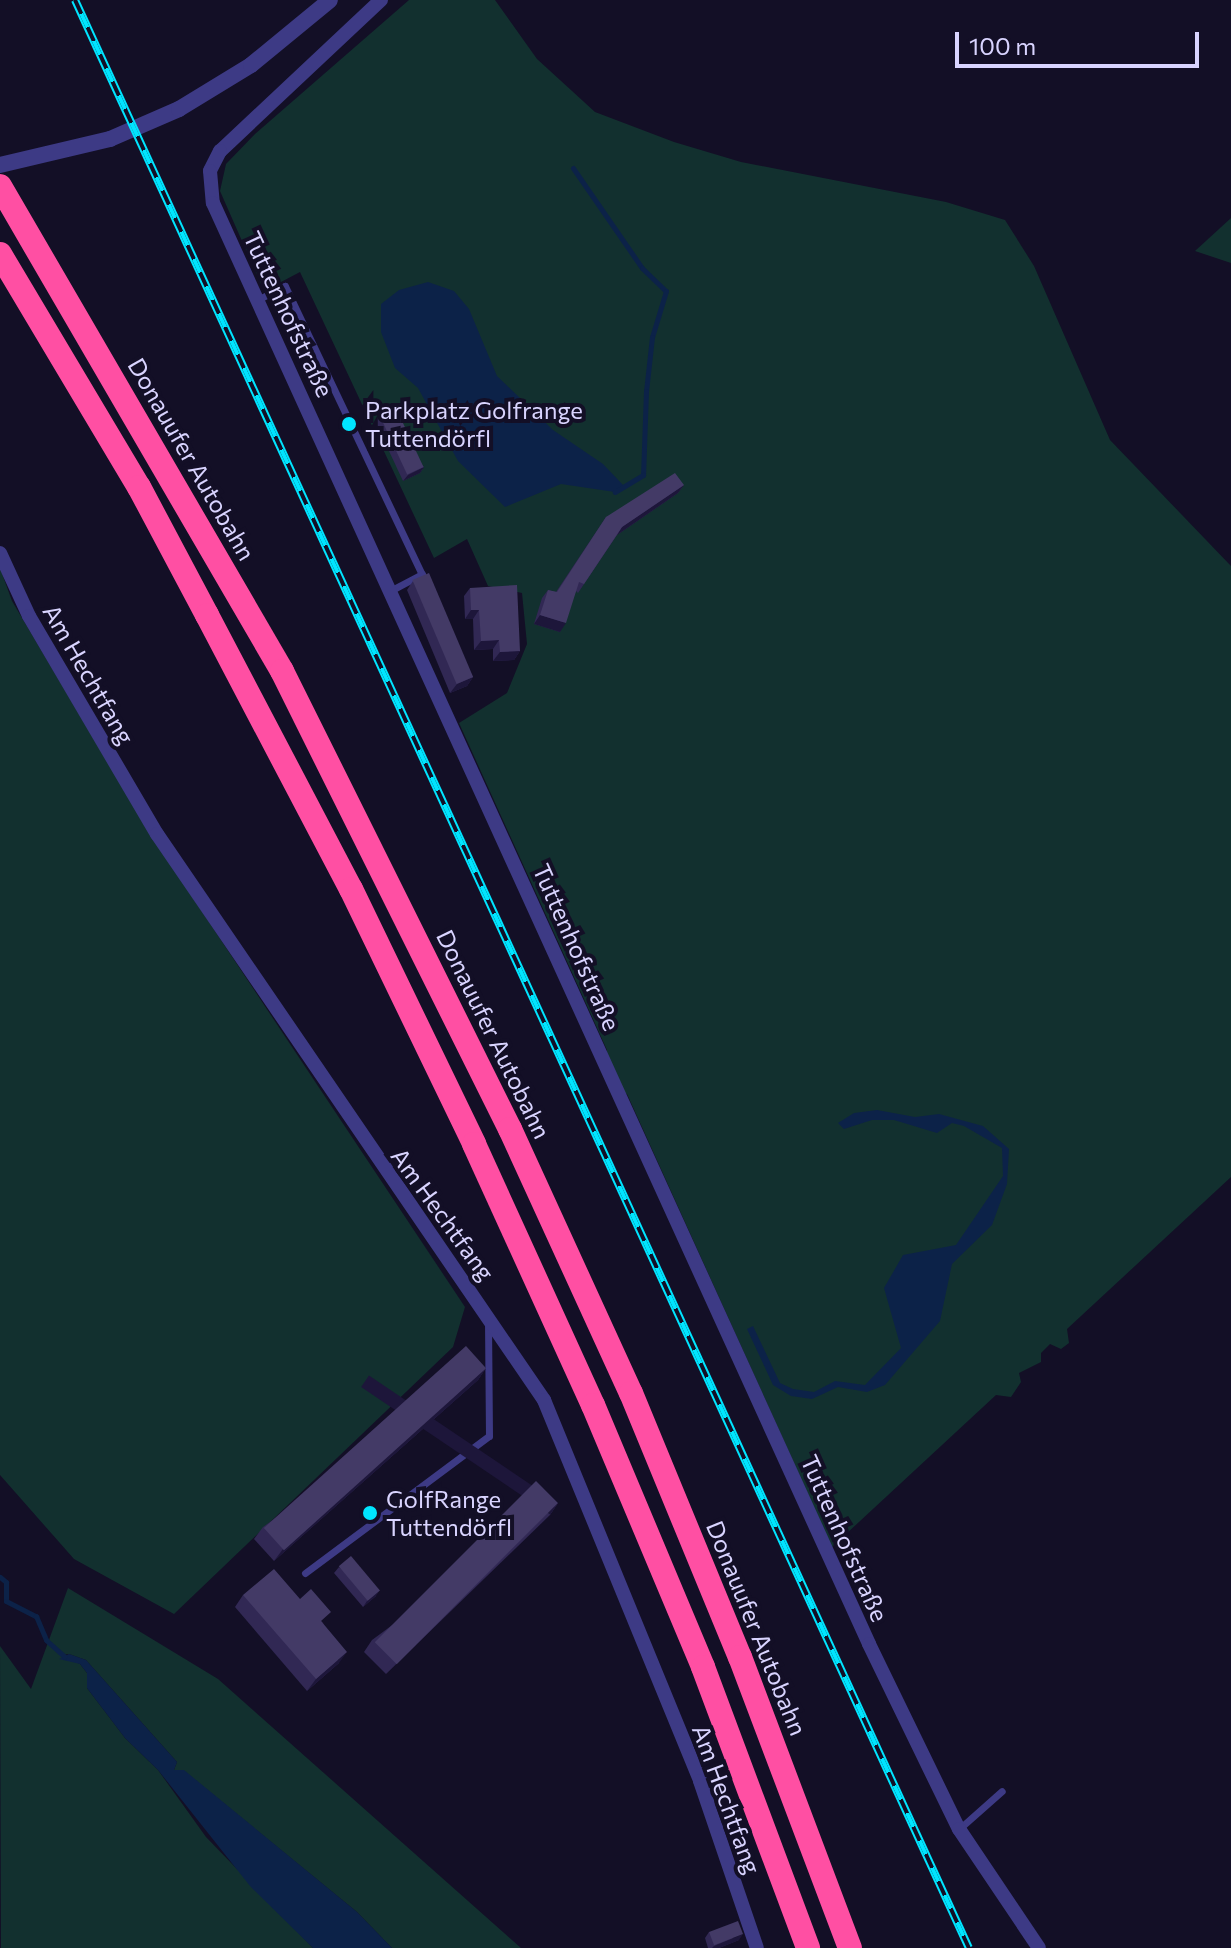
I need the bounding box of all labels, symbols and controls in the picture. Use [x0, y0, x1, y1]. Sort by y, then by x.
scale bar [959, 16, 1203, 66]
text: 100 m [969, 31, 1036, 60]
street label: Tuttenhofstraße [238, 227, 340, 401]
street label: Donauufer Autobahn [122, 353, 262, 565]
place label: Parkplatz Golfrange Tuttendörfl [365, 396, 583, 452]
marker: Parkplatz Golfrange Tuttendörfl [340, 415, 358, 433]
street label: Am Hechtfang [37, 599, 141, 749]
street label: Tuttenhofstraße [527, 859, 627, 1035]
street label: Donauufer Autobahn [431, 925, 557, 1143]
street label: Am Hechtfang [385, 1142, 501, 1286]
street label: Tuttenhofstraße [795, 1450, 895, 1626]
place label: GolfRange Tuttendörfl [386, 1485, 512, 1541]
marker: GolfRange Tuttendörfl [361, 1504, 379, 1522]
street label: Donauufer Autobahn [701, 1517, 813, 1739]
street label: Am Hechtfang [687, 1720, 767, 1878]

